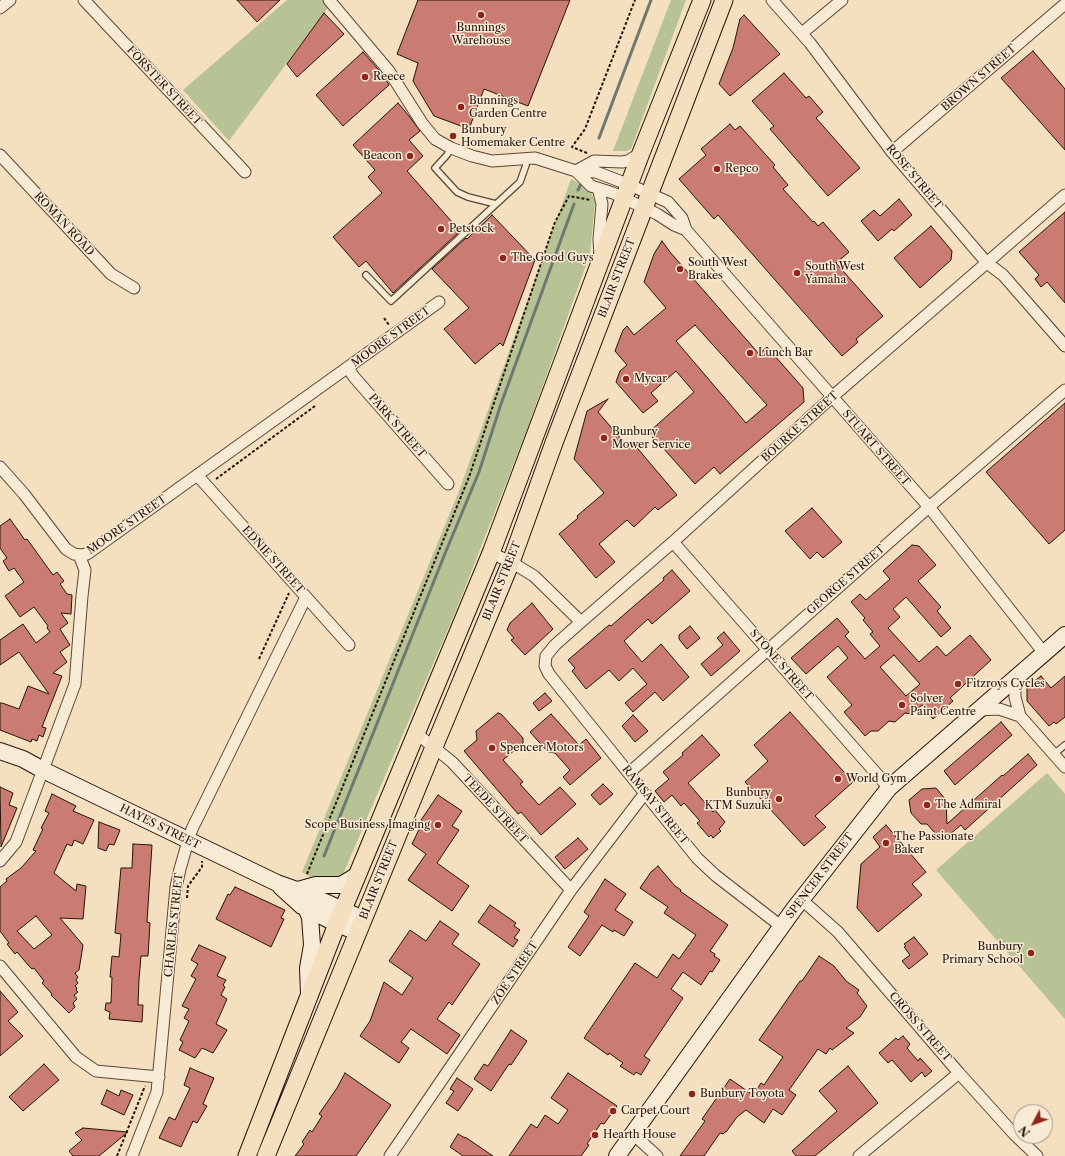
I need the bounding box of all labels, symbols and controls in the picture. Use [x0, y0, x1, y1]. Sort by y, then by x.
marker: Bunnings Warehouse [476, 10, 486, 20]
place label: Bunnings Warehouse [452, 21, 510, 47]
street label: BROWN STREET [939, 42, 1019, 114]
street label: FORSTER STREET [124, 44, 204, 128]
place label: Reece [373, 70, 405, 84]
marker: Reece [360, 72, 370, 82]
place label: Bunnings Garden Centre [469, 94, 547, 120]
marker: Bunnings Garden Centre [456, 102, 466, 112]
place label: Bunbury Homemaker Centre [461, 123, 565, 149]
marker: Bunbury Homemaker Centre [448, 131, 458, 141]
street label: ROSE STREET [883, 142, 945, 212]
place label: Beacon [363, 149, 402, 163]
marker: Beacon [405, 151, 415, 161]
place label: Repco [725, 162, 758, 176]
marker: Repco [712, 164, 722, 174]
street label: ROMAN ROAD [31, 190, 97, 258]
place label: Petstock [449, 222, 494, 236]
marker: Petstock [436, 224, 446, 234]
street label: BLAIR STREET [596, 236, 638, 320]
place label: The Good Guys [511, 251, 593, 265]
marker: The Good Guys [498, 253, 508, 263]
place label: South West Brakes [688, 256, 748, 282]
place label: South West Yamaha [805, 260, 865, 286]
marker: South West Brakes [675, 264, 685, 274]
marker: South West Yamaha [792, 268, 802, 278]
street label: MOORE STREET [349, 304, 433, 370]
place label: Lunch Bar [758, 346, 813, 360]
marker: Lunch Bar [745, 348, 755, 358]
place label: Mycar [634, 372, 667, 386]
marker: Mycar [621, 374, 631, 384]
street label: BOURKE STREET [759, 389, 841, 465]
street label: PARK STREET [366, 391, 428, 461]
street label: STUART STREET [839, 407, 913, 489]
place label: Bunbury Mower Service [612, 425, 690, 451]
marker: Bunbury Mower Service [599, 433, 609, 443]
street label: MOORE STREET [85, 493, 169, 557]
street label: EDNIE STREET [239, 523, 307, 597]
street label: BLAIR STREET [480, 539, 524, 623]
street label: GEORGE STREET [804, 543, 888, 617]
street label: STONE STREET [747, 627, 815, 703]
place label: Fitzroys Cycles [966, 677, 1045, 691]
marker: Fitzroys Cycles [953, 679, 963, 689]
place label: Solver Paint Centre [910, 692, 976, 718]
marker: Solver Paint Centre [897, 700, 907, 710]
place label: Spencer Motors [500, 741, 584, 755]
marker: Spencer Motors [487, 743, 497, 753]
street label: RAMSAY STREET [619, 763, 691, 847]
street label: TEEDE STREET [460, 772, 530, 846]
place label: World Gym [846, 772, 907, 786]
marker: World Gym [833, 774, 843, 784]
place label: Bunbury KTM Suzuki [705, 786, 771, 812]
marker: Bunbury KTM Suzuki [774, 794, 784, 804]
place label: The Admiral [935, 798, 1001, 812]
marker: The Admiral [922, 800, 932, 810]
street label: HAYES STREET [118, 802, 202, 852]
place label: Scope Business Imaging [305, 818, 430, 832]
marker: Scope Business Imaging [433, 820, 443, 830]
place label: The Passionate Baker [894, 830, 974, 856]
street label: SPENCER STREET [784, 831, 856, 921]
street label: BLAIR STREET [357, 838, 401, 922]
marker: The Passionate Baker [881, 838, 891, 848]
street label: CHARLES STREET [162, 872, 186, 978]
street label: ZOE STREET [489, 939, 541, 1007]
place label: Bunbury Primary School [942, 940, 1023, 966]
marker: Bunbury Primary School [1026, 948, 1036, 958]
street label: CROSS STREET [886, 989, 954, 1065]
place label: Bunbury Toyota [700, 1087, 784, 1101]
marker: Bunbury Toyota [687, 1089, 697, 1099]
place label: Carpet Court [621, 1104, 690, 1118]
north arrow [1013, 1104, 1053, 1144]
marker: Carpet Court [608, 1106, 618, 1116]
text: N [1016, 1123, 1033, 1139]
place label: Hearth House [603, 1128, 676, 1142]
marker: Hearth House [590, 1130, 600, 1140]

